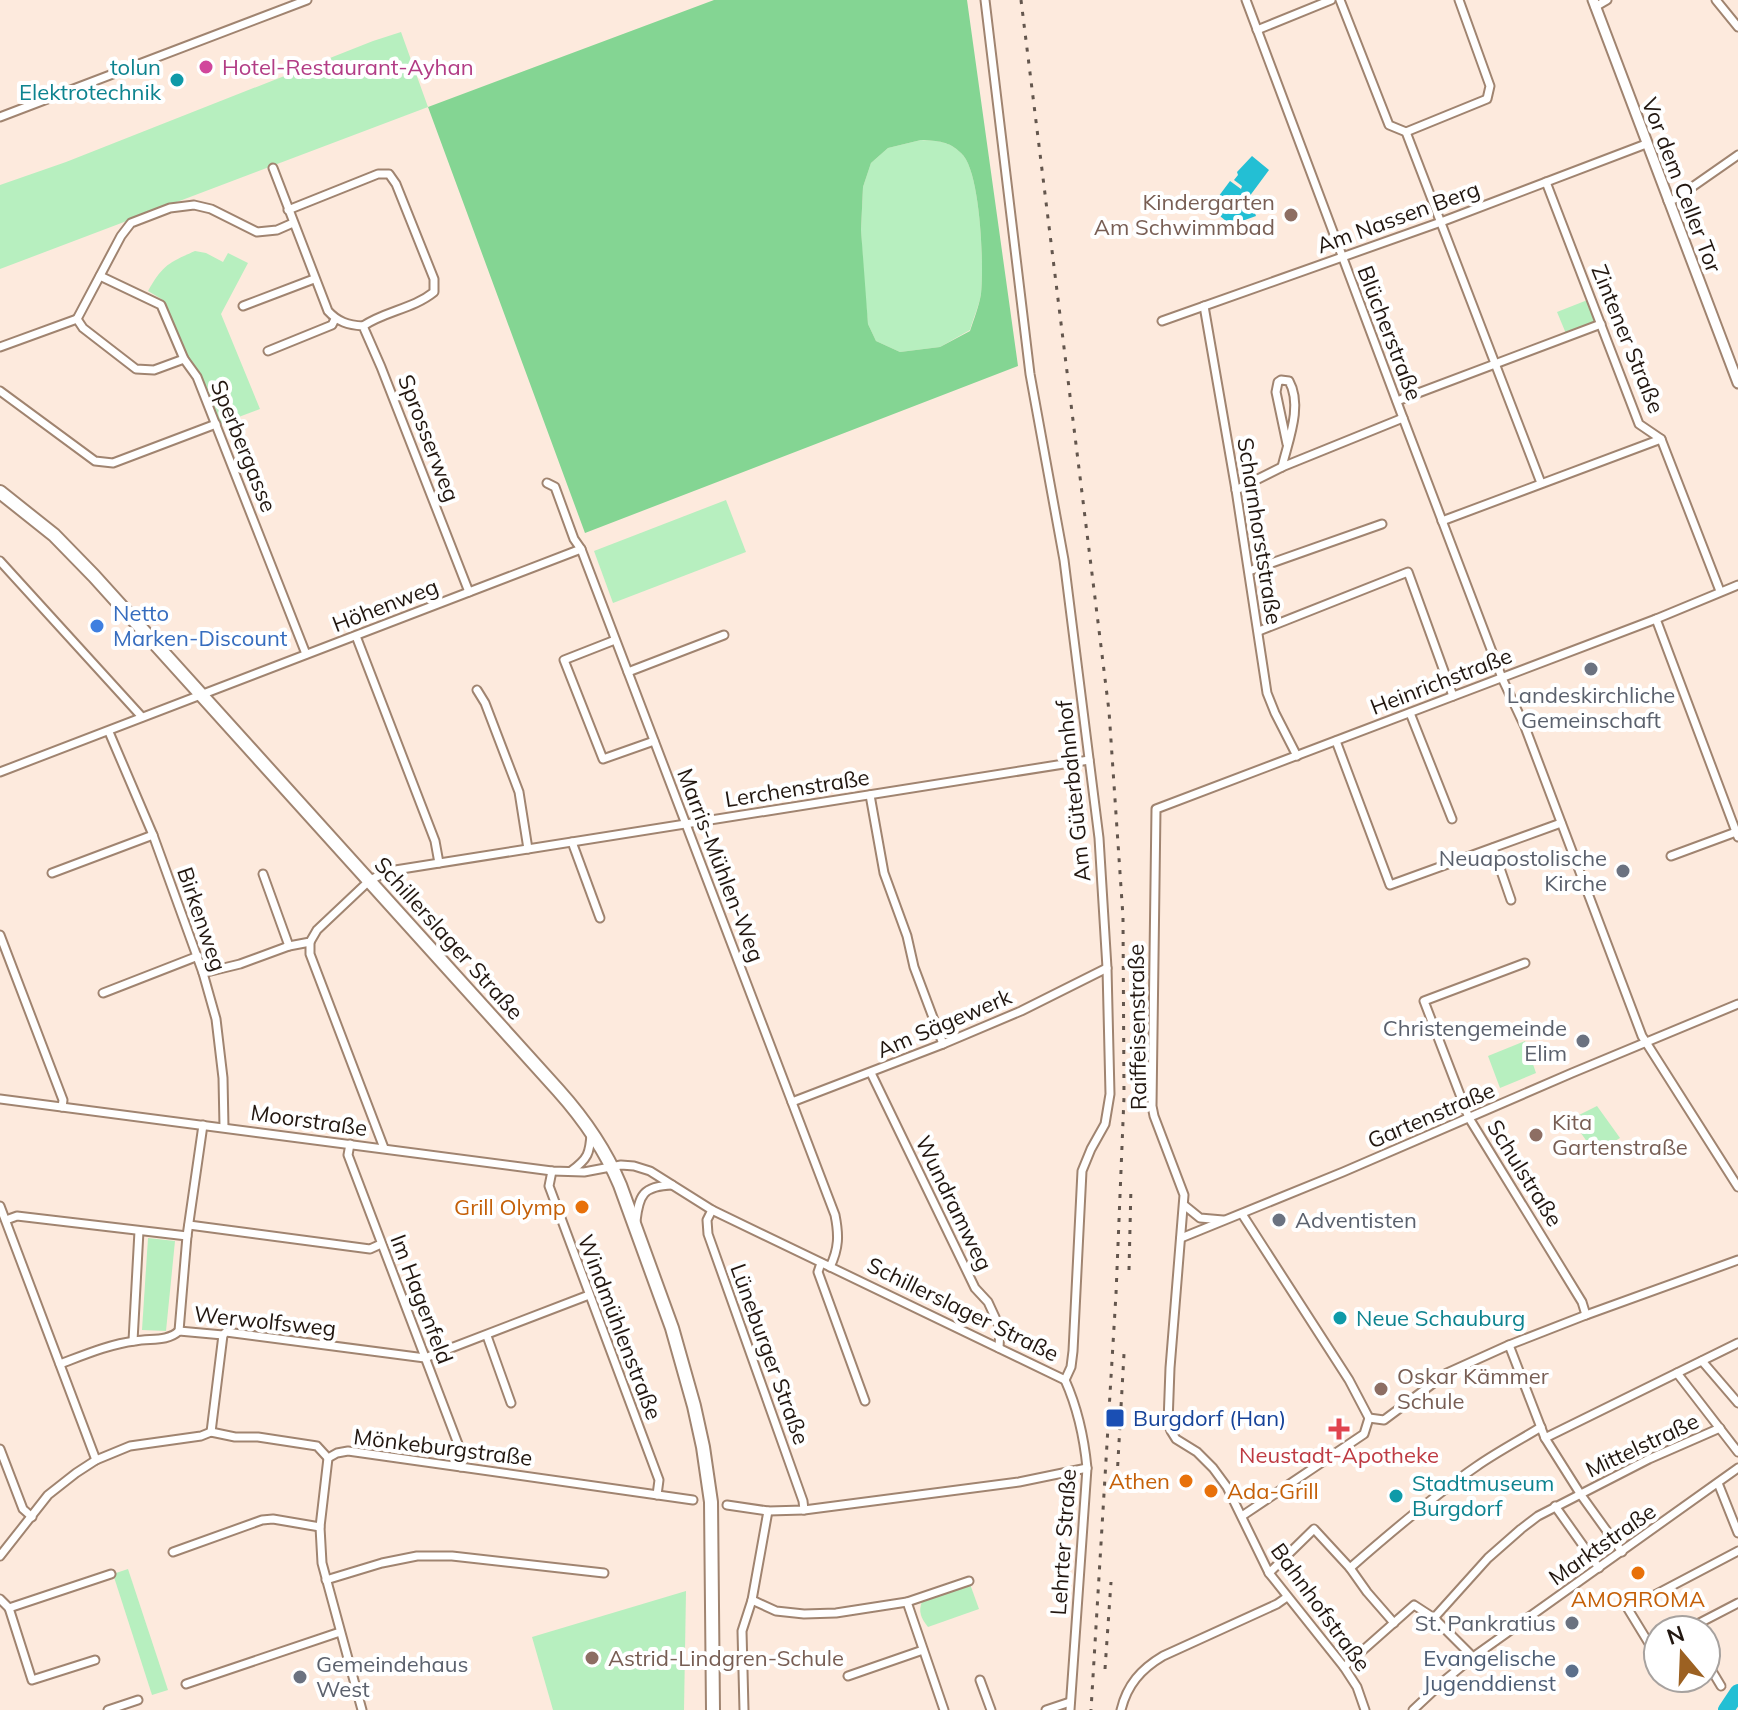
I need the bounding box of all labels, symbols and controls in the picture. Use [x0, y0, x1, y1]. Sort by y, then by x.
place label: tolun Elektrotechnik [19, 53, 162, 106]
place label: Hotel-Restaurant-Ayhan [222, 53, 474, 81]
marker: Hotel-Restaurant-Ayhan [197, 58, 215, 76]
marker: tolun Elektrotechnik [168, 71, 186, 89]
street label: Vor dem Celler Tor [1636, 94, 1728, 276]
street label: Am Nassen Berg [1313, 175, 1483, 259]
place label: Kindergarten Am Schwimmbad [1094, 188, 1275, 241]
marker: Kindergarten Am Schwimmbad [1282, 206, 1300, 224]
street label: Zintener Straße [1585, 261, 1671, 417]
street label: Blücherstraße [1351, 262, 1429, 404]
street label: Sprosserweg [392, 370, 466, 506]
street label: Sperbergasse [205, 376, 283, 516]
street label: Scharnhorststraße [1231, 436, 1289, 626]
street label: Höhenweg [328, 572, 442, 638]
place label: Netto Marken-Discount [113, 599, 288, 652]
marker: Netto Marken-Discount [88, 617, 106, 635]
street label: Heinrichstraße [1366, 641, 1516, 721]
marker: Landeskirchliche Gemeinschaft [1582, 660, 1600, 678]
place label: Landeskirchliche Gemeinschaft [1507, 681, 1675, 734]
street label: Am Güterbahnhof [1049, 698, 1096, 883]
street label: Lerchenstraße [723, 763, 871, 813]
street label: Marris-Mühlen-Weg [671, 764, 771, 966]
place label: Neuapostolische Kirche [1439, 844, 1607, 897]
street label: Schillerslager Straße [368, 851, 530, 1025]
marker: Neuapostolische Kirche [1614, 862, 1632, 880]
street label: Birkenweg [171, 863, 233, 975]
street label: Raiffeisenstraße [1122, 944, 1152, 1110]
street label: Am Sägewerk [872, 982, 1016, 1064]
place label: Christengemeinde Elim [1383, 1014, 1567, 1067]
marker: Christengemeinde Elim [1574, 1032, 1592, 1050]
street label: Gartenstraße [1363, 1076, 1499, 1154]
street label: Moorstraße [249, 1098, 369, 1142]
place label: Kita Gartenstraße [1552, 1108, 1688, 1161]
street label: Schulstraße [1481, 1114, 1569, 1232]
marker: Kita Gartenstraße [1527, 1126, 1545, 1144]
street label: Wundramweg [909, 1131, 999, 1275]
place label: Grill Olymp [454, 1193, 566, 1221]
marker: Grill Olymp [573, 1198, 591, 1216]
place label: Adventisten [1295, 1206, 1417, 1234]
marker: Adventisten [1270, 1211, 1288, 1229]
street label: Im Hagenfeld [384, 1230, 460, 1368]
street label: Windmühlenstraße [572, 1230, 668, 1424]
street label: Schillerslager Straße [863, 1250, 1063, 1368]
street label: Lüneburger Straße [724, 1260, 816, 1448]
street label: Werwolfsweg [193, 1300, 337, 1342]
place label: Neue Schauburg [1356, 1304, 1525, 1332]
marker: Neue Schauburg [1331, 1309, 1349, 1327]
place label: Oskar Kämmer Schule [1397, 1362, 1549, 1415]
marker: Oskar Kämmer Schule [1372, 1380, 1390, 1398]
place label: Burgdorf (Han) [1133, 1404, 1286, 1432]
marker: Burgdorf (Han) [1104, 1407, 1126, 1429]
street label: Mittelstraße [1581, 1407, 1703, 1483]
marker: Neustadt-Apotheke [1330, 1420, 1348, 1438]
street label: Mönkeburgstraße [352, 1422, 534, 1472]
place label: Neustadt-Apotheke [1239, 1441, 1439, 1469]
place label: Athen [1109, 1467, 1170, 1495]
street label: Lehrter Straße [1044, 1468, 1082, 1616]
place label: Stadtmuseum Burgdorf [1412, 1469, 1554, 1522]
marker: Athen [1177, 1472, 1195, 1490]
place label: Ada-Grill [1227, 1477, 1319, 1505]
marker: Ada-Grill [1202, 1482, 1220, 1500]
marker: Stadtmuseum Burgdorf [1387, 1487, 1405, 1505]
street label: Marktstraße [1543, 1497, 1661, 1591]
street label: Bahnhofstraße [1265, 1537, 1377, 1677]
marker: AMOЯROMA [1629, 1564, 1647, 1582]
place label: AMOЯROMA [1571, 1585, 1705, 1613]
place label: St. Pankratius [1415, 1609, 1556, 1637]
marker: St. Pankratius [1563, 1614, 1581, 1632]
north arrow [1642, 1614, 1722, 1694]
text: N [1663, 1619, 1688, 1651]
place label: Astrid-Lindgren-Schule [608, 1644, 844, 1672]
place label: Evangelische Jugenddienst [1423, 1644, 1556, 1697]
marker: Astrid-Lindgren-Schule [583, 1649, 601, 1667]
place label: Gemeindehaus West [316, 1650, 468, 1703]
marker: Evangelische Jugenddienst [1563, 1662, 1581, 1680]
marker: Gemeindehaus West [291, 1668, 309, 1686]

